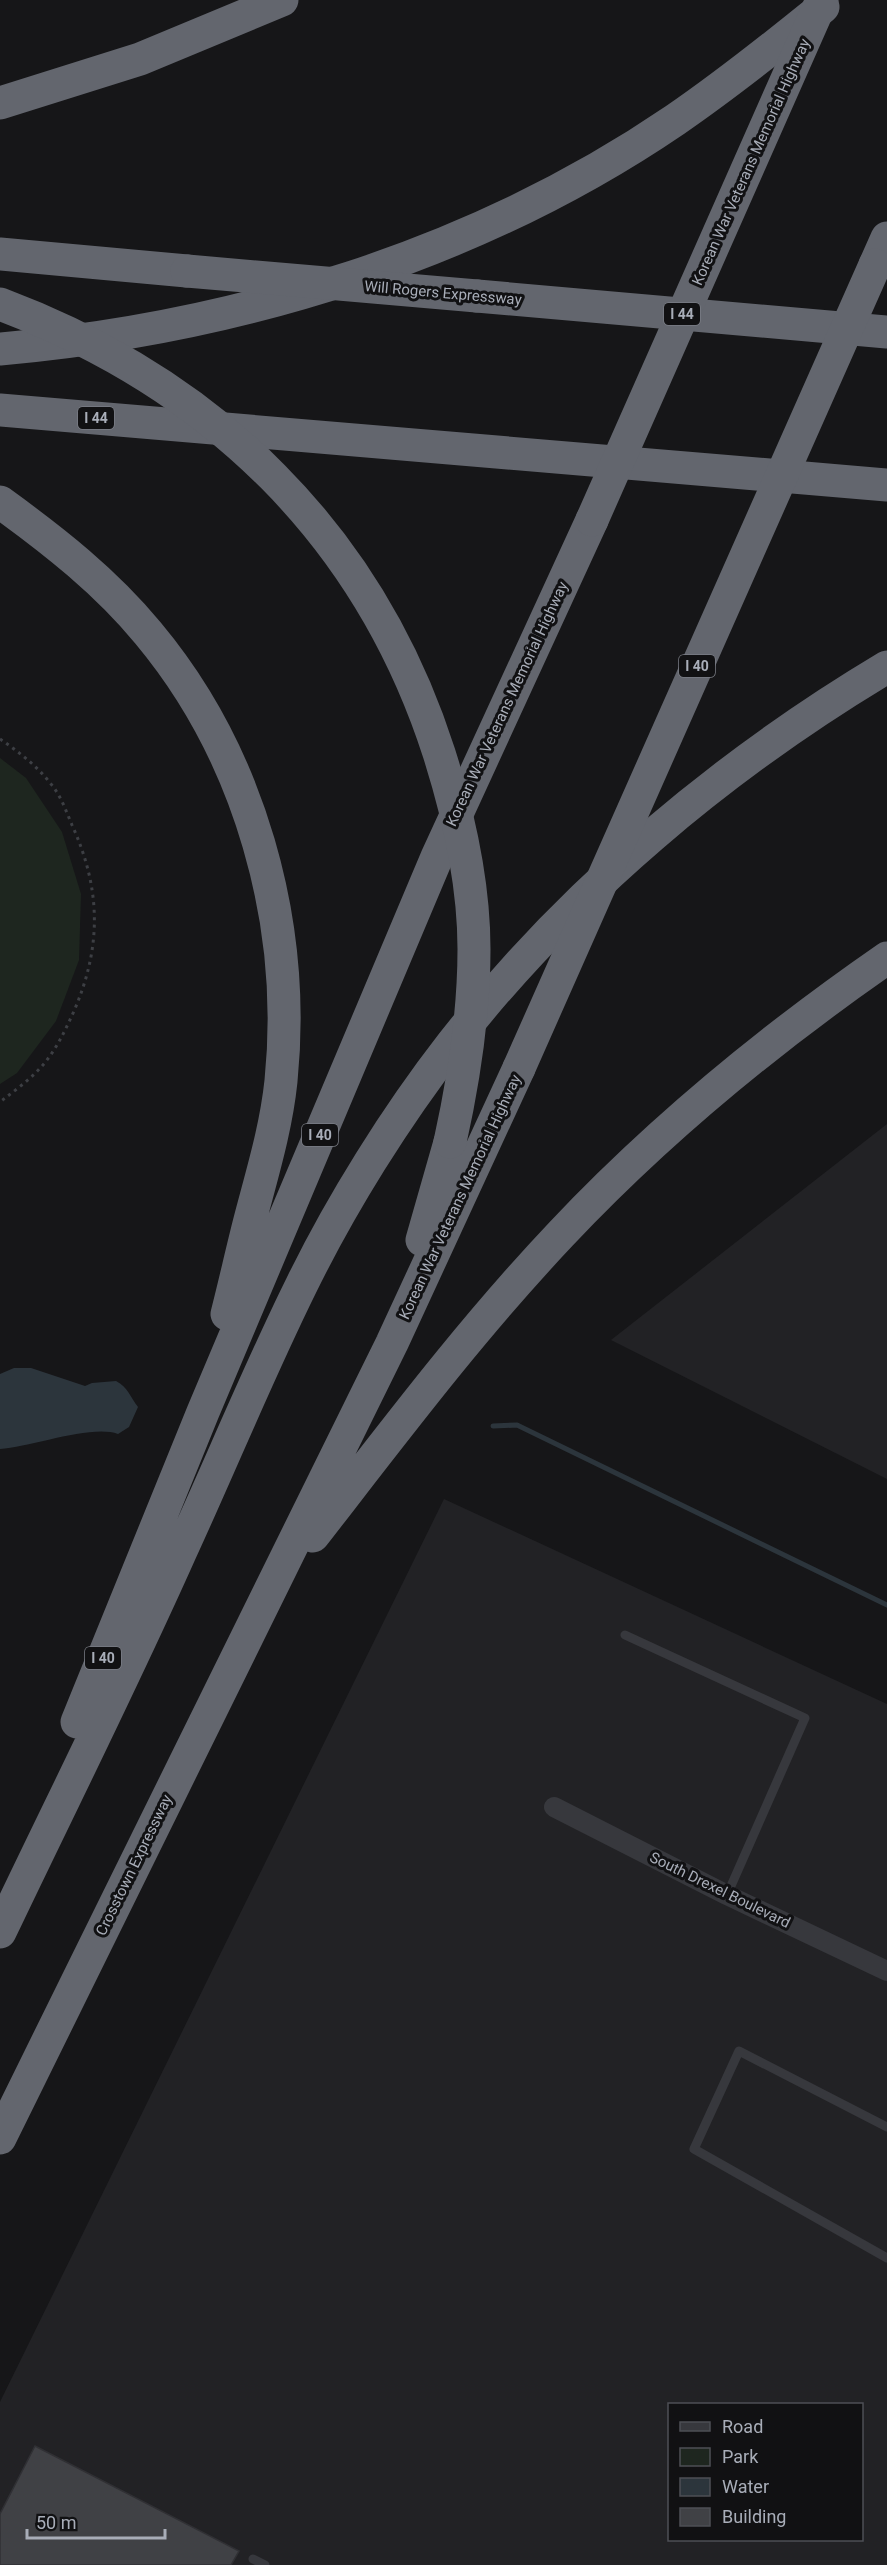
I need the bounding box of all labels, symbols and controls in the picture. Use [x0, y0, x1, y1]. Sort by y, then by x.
street label: Korean War Veterans Memorial Highway [688, 36, 814, 288]
street label: Will Rogers Expressway [364, 277, 522, 309]
road number: I 44 [664, 303, 700, 325]
road number: I 44 [78, 407, 114, 429]
street label: Korean War Veterans Memorial Highway [442, 579, 572, 829]
road number: I 40 [679, 655, 715, 677]
street label: Korean War Veterans Memorial Highway [395, 1072, 525, 1322]
road number: I 40 [302, 1124, 338, 1146]
road number: I 40 [85, 1647, 121, 1669]
street label: Crosstown Expressway [92, 1792, 176, 1938]
street label: South Drexel Boulevard [647, 1848, 793, 1932]
legend [668, 2403, 863, 2541]
text: Road [722, 2416, 763, 2437]
text: Park [722, 2446, 759, 2467]
text: Water [722, 2476, 769, 2497]
scale bar [27, 2502, 165, 2540]
text: Building [722, 2506, 786, 2527]
text: 50 m [36, 2512, 76, 2533]

